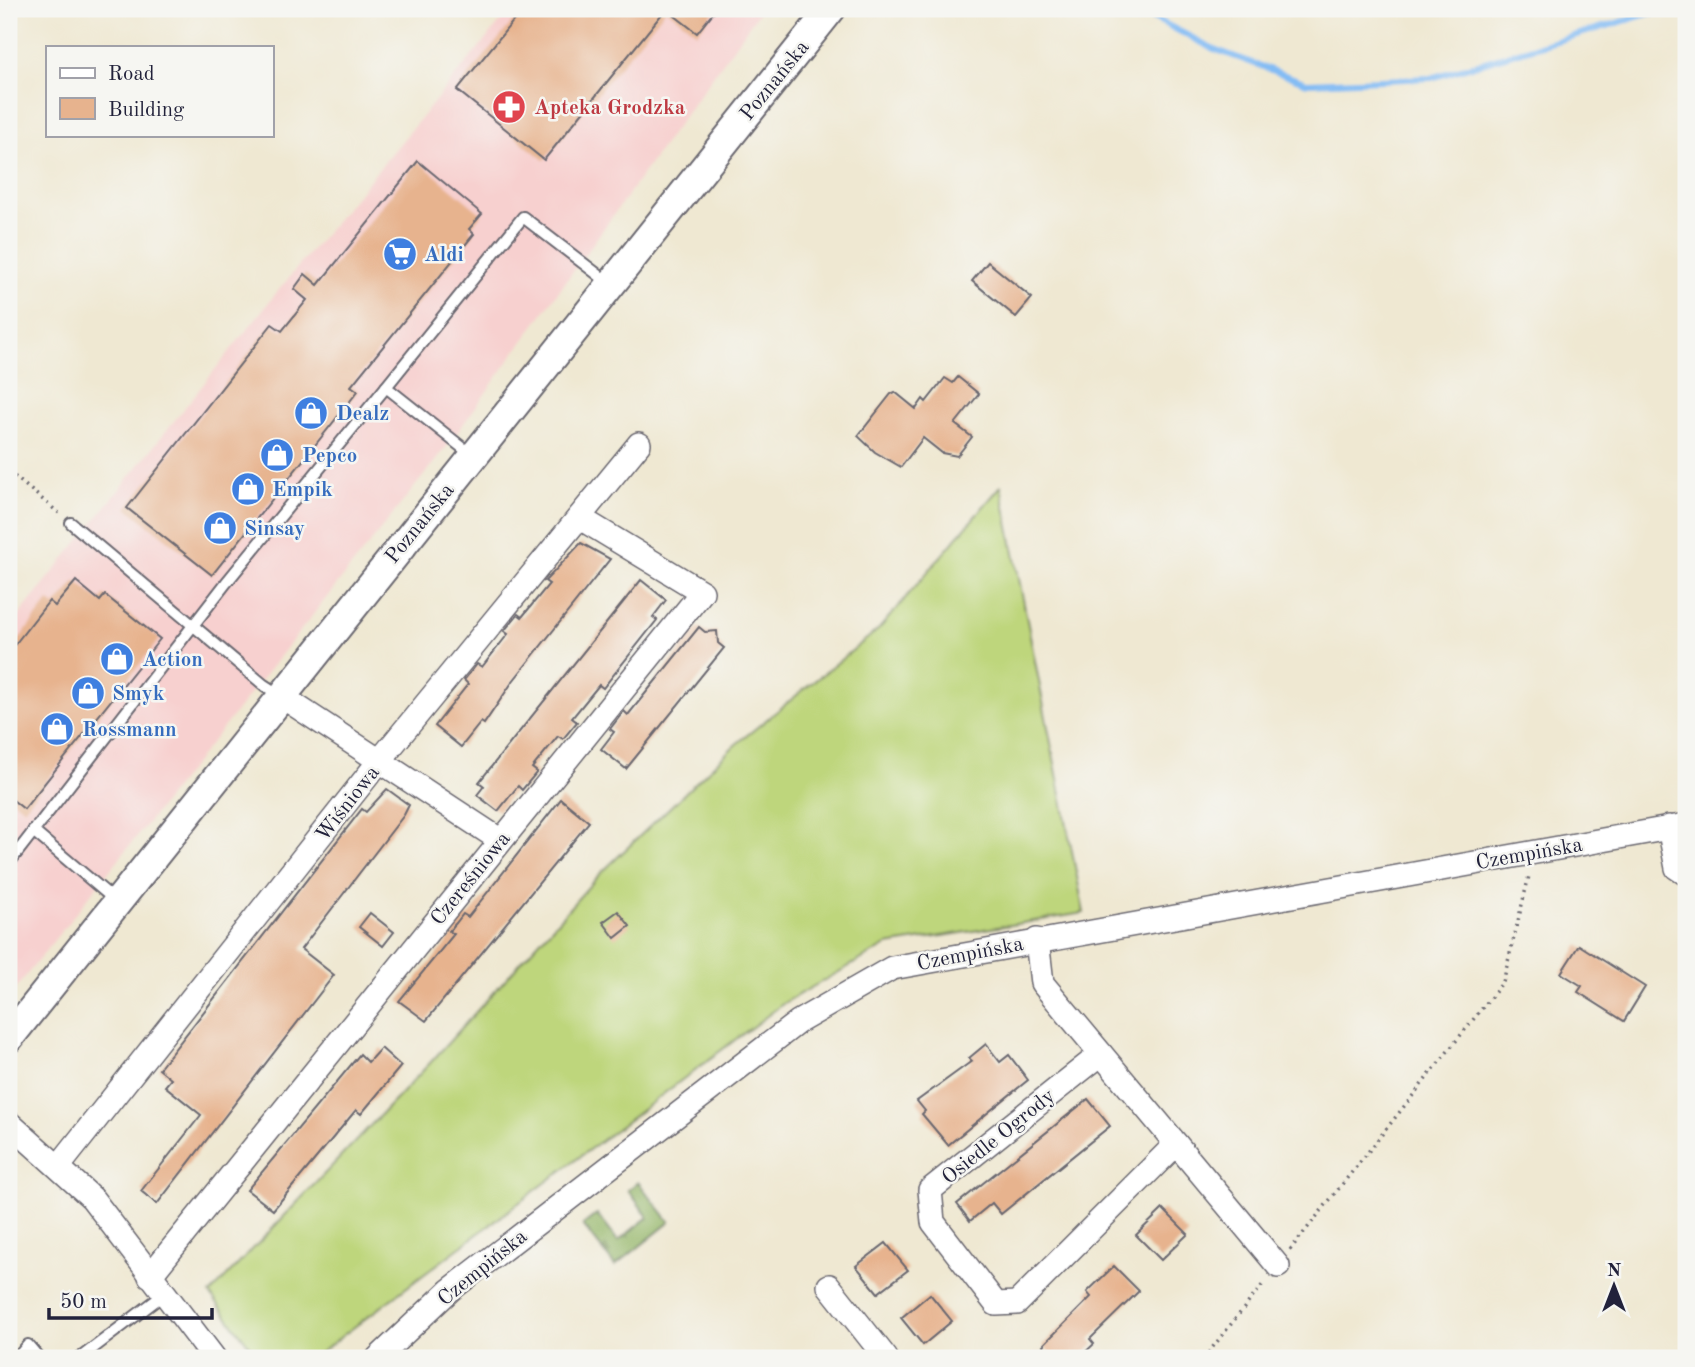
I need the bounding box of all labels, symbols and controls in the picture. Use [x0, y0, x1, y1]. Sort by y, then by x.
street label: Poznańska [737, 37, 814, 125]
legend [46, 46, 273, 136]
text: Road [108, 64, 155, 85]
pharmacy icon: Apteka Grodzka [490, 88, 528, 126]
place label: Apteka Grodzka [534, 98, 686, 119]
text: Building [108, 100, 185, 121]
supermarket icon: Aldi [381, 235, 419, 273]
place label: Aldi [424, 245, 464, 266]
shop icon: Dealz [292, 394, 330, 432]
place label: Dealz [336, 404, 389, 425]
shop icon: Pepco [258, 436, 296, 474]
place label: Pepco [302, 446, 357, 467]
shop icon: Empik [229, 470, 267, 508]
place label: Empik [272, 480, 333, 501]
street label: Poznańska [382, 480, 459, 568]
shop icon: Sinsay [201, 509, 239, 547]
place label: Sinsay [244, 519, 305, 540]
shop icon: Action [98, 640, 136, 678]
place label: Action [142, 650, 203, 671]
shop icon: Smyk [69, 674, 107, 712]
place label: Smyk [112, 684, 165, 705]
shop icon: Rossmann [38, 710, 76, 748]
place label: Rossmann [82, 720, 177, 741]
street label: Wiśniowa [312, 762, 384, 846]
street label: Czereśniowa [427, 828, 515, 930]
street label: Czempińska [1474, 835, 1584, 874]
street label: Czempińska [915, 934, 1025, 975]
street label: Osiedle Ogrody [939, 1085, 1059, 1189]
street label: Czempińska [434, 1226, 531, 1310]
north arrow [1580, 1252, 1650, 1322]
text: N [1607, 1262, 1622, 1281]
scale bar [49, 1276, 212, 1320]
text: 50 m [60, 1292, 107, 1313]

